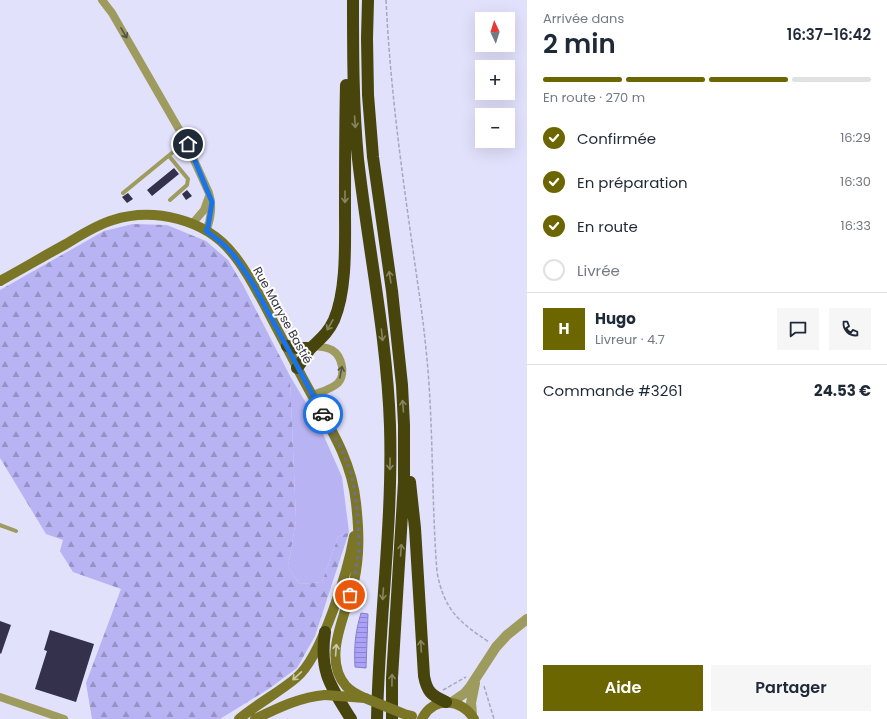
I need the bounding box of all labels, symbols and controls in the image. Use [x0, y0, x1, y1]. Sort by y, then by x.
text: Arrivée dans [543, 9, 624, 28]
north arrow [475, 12, 515, 52]
map controls [475, 12, 515, 148]
text: 16:37–16:42 [787, 24, 871, 45]
text: 2 min [543, 26, 616, 62]
one-way arrow [120, 27, 128, 39]
button: + [475, 60, 515, 100]
text: En route · 270 m [543, 88, 645, 107]
button: − [475, 108, 515, 148]
one-way arrow [352, 115, 359, 128]
pin [171, 127, 205, 161]
icon: check [543, 127, 565, 149]
text: Confirmée [577, 128, 656, 149]
text: 16:29 [840, 128, 871, 147]
icon: home [177, 133, 199, 155]
icon: check [543, 171, 565, 193]
text: En préparation [577, 172, 688, 193]
text: 16:30 [840, 172, 871, 191]
one-way arrow [341, 190, 349, 203]
icon: check [543, 215, 565, 237]
text: En route [577, 216, 638, 237]
text: 16:33 [841, 216, 871, 235]
text: Livrée [577, 260, 620, 281]
street label: Rue Maryse Bastié [249, 263, 317, 367]
one-way arrow [385, 271, 393, 284]
text: Hugo [595, 308, 636, 329]
button: chat [777, 308, 819, 350]
button: phone [829, 308, 871, 350]
text: H [559, 318, 569, 339]
one-way arrow [326, 319, 334, 331]
one-way arrow [378, 328, 386, 341]
text: Livreur · 4.7 [595, 330, 665, 349]
one-way arrow [337, 366, 345, 379]
text: Commande #3261 [543, 380, 683, 401]
text: 24.53 € [814, 380, 871, 401]
courier [303, 394, 343, 434]
one-way arrow [400, 400, 407, 413]
icon: car [312, 403, 334, 425]
one-way arrow [386, 457, 394, 470]
one-way arrow [397, 544, 404, 557]
pin [333, 578, 367, 612]
icon: bag [339, 584, 361, 606]
one-way arrow [379, 587, 386, 600]
one-way arrow [418, 640, 425, 653]
one-way arrow [332, 644, 339, 657]
button: Aide [543, 665, 703, 711]
button: Partager [711, 665, 871, 711]
one-way arrow [292, 672, 302, 681]
one-way arrow [388, 674, 396, 687]

